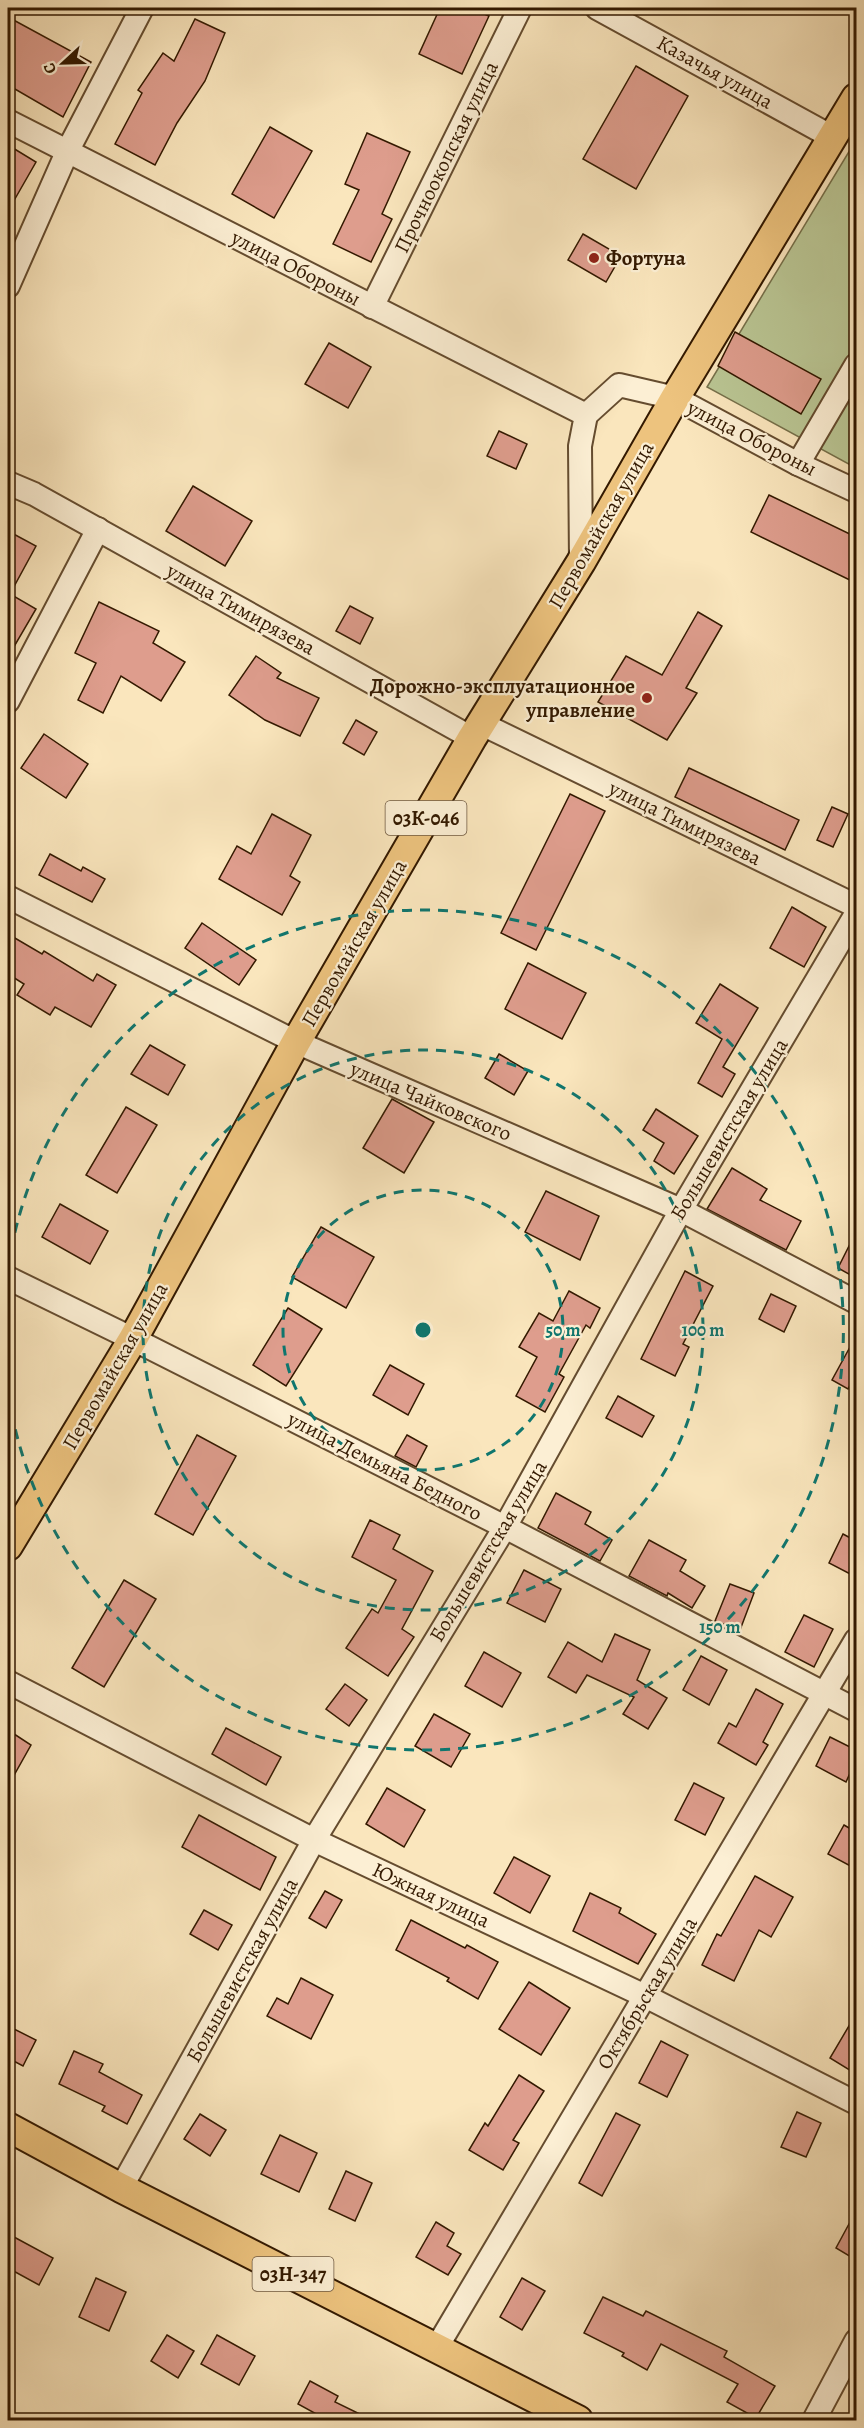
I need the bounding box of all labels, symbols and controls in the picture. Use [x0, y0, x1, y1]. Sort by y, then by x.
street label: Казачья улица [652, 29, 778, 116]
north arrow [33, 33, 93, 93]
street label: Прочноокопская улица [387, 56, 505, 258]
text: С [38, 59, 62, 77]
street label: улица Обороны [226, 223, 366, 313]
place label: Фортуна [606, 244, 686, 272]
marker: Фортуна [587, 251, 601, 265]
street label: улица Обороны [682, 393, 822, 483]
street label: Первомайская улица [542, 436, 661, 614]
street label: улица Тимирязева [161, 556, 321, 662]
place label: Дорожно-эксплуатационное управление [370, 672, 635, 724]
marker: Дорожно-эксплуатационное управление [640, 691, 654, 705]
street label: улица Тимирязева [603, 774, 766, 872]
road number: 03К-046 [386, 801, 466, 835]
street label: Первомайская улица [295, 854, 414, 1032]
street label: Большевистская улица [664, 1033, 795, 1225]
street label: улица Чайковского [345, 1054, 516, 1148]
street label: Первомайская улица [56, 1277, 175, 1455]
text: 50 m [546, 1318, 580, 1342]
text: 100 m [682, 1318, 724, 1342]
centre of rings [413, 1320, 433, 1340]
street label: улица Демьяна Бедного [282, 1404, 487, 1527]
street label: Большевистская улица [423, 1455, 554, 1647]
text: 150 m [699, 1615, 741, 1639]
street label: Южная улица [368, 1856, 495, 1935]
street label: Большевистская улица [179, 1872, 305, 2067]
street label: Октябрьская улица [590, 1911, 704, 2074]
road number: 03Н-347 [252, 2257, 334, 2291]

